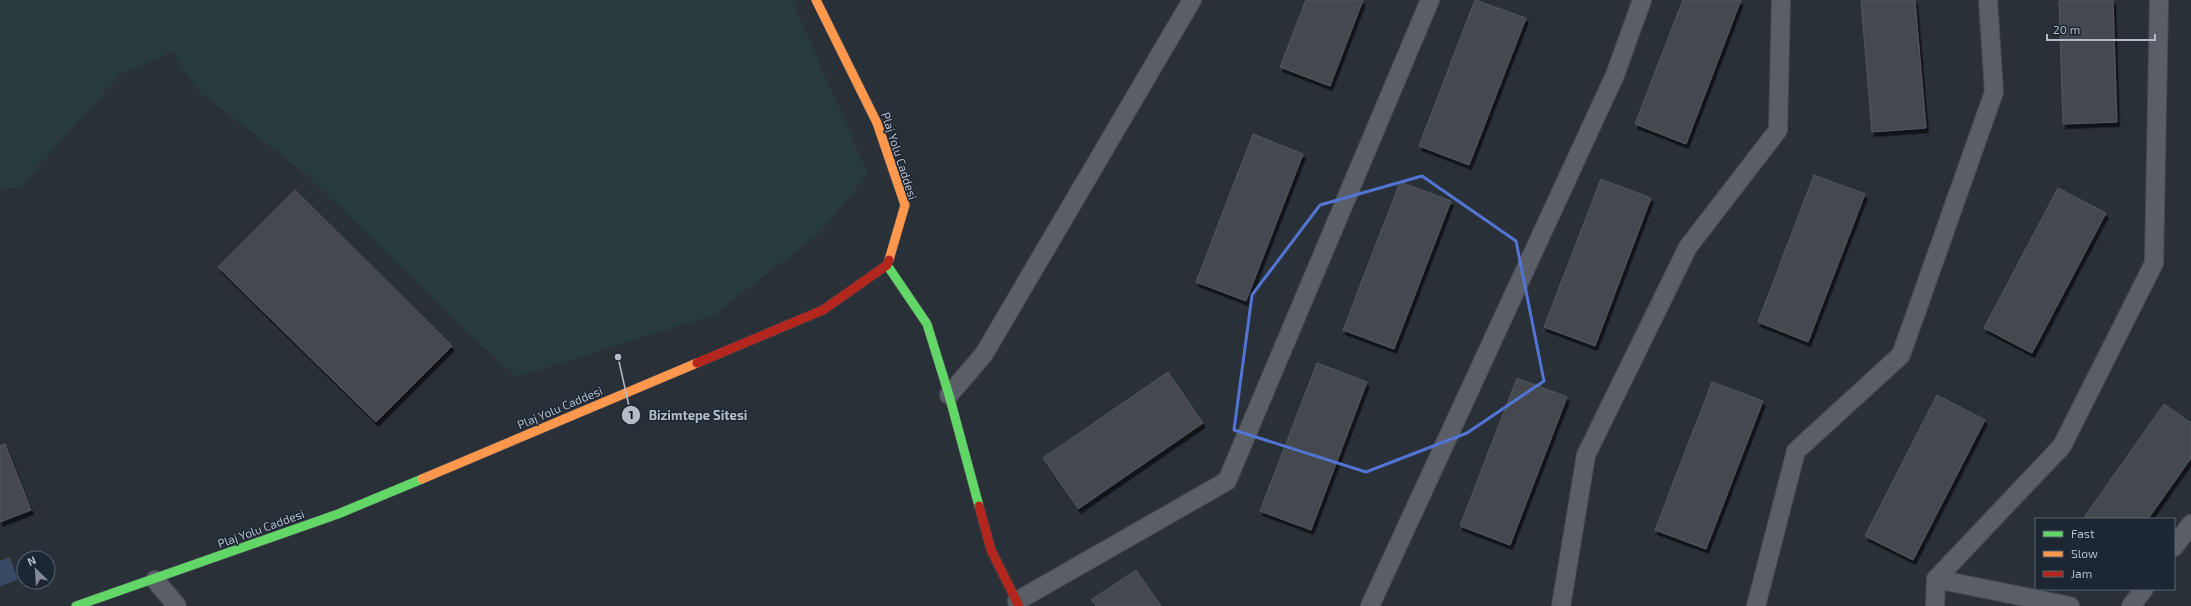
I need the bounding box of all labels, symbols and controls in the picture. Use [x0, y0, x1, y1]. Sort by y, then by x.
scale bar [2047, 16, 2155, 42]
text: 20 m [2053, 22, 2080, 36]
street label: Plaj Yolu Caddesi [878, 110, 921, 202]
street label: Plaj Yolu Caddesi [515, 383, 605, 432]
callout: Bizimtepe Sitesi [621, 403, 756, 428]
text: 1 [628, 407, 634, 421]
text: Bizimtepe Sitesi [649, 407, 747, 423]
street label: Plaj Yolu Caddesi [215, 506, 306, 551]
legend [2035, 518, 2175, 590]
text: Fast [2071, 526, 2095, 540]
text: Slow [2071, 546, 2098, 560]
north arrow [16, 550, 56, 590]
text: N [25, 553, 38, 568]
text: Jam [2071, 566, 2092, 580]

